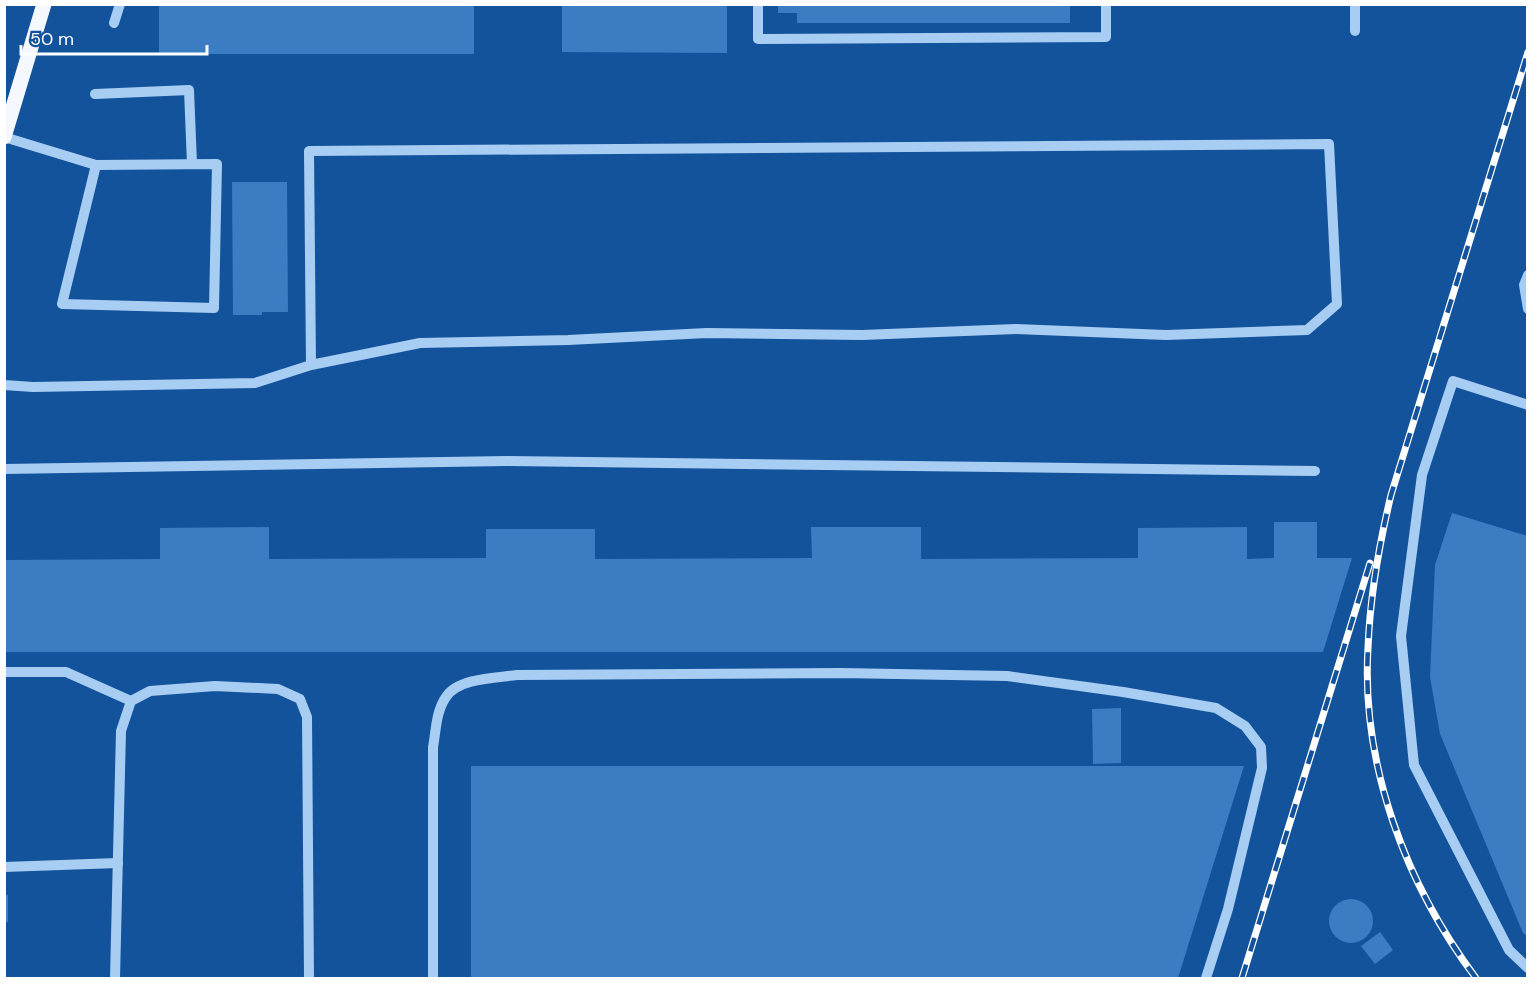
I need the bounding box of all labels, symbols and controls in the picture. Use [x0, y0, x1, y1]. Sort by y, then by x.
scale bar [21, 18, 207, 56]
text: 50 m [30, 27, 74, 51]

